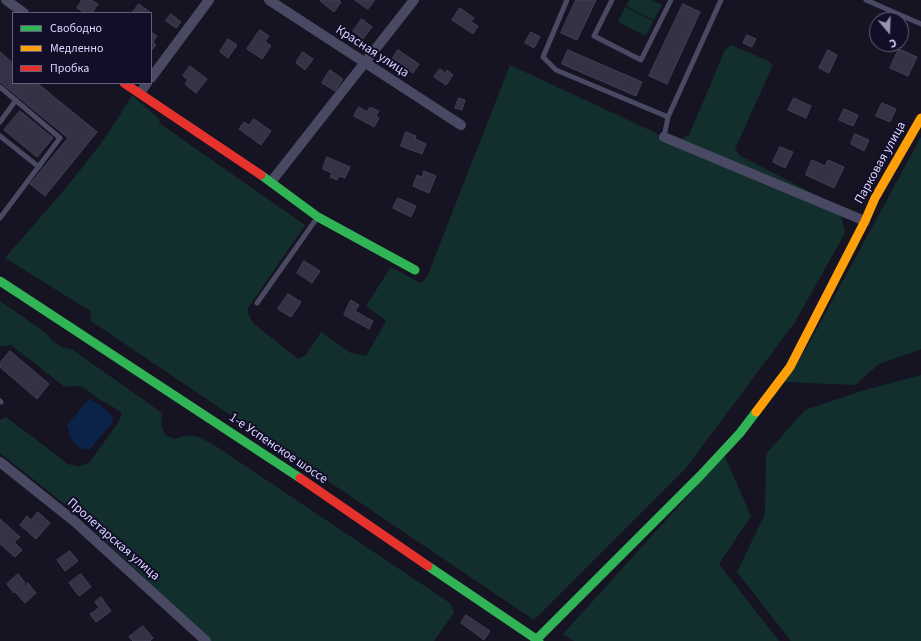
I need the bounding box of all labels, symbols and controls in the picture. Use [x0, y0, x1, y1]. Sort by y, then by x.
legend [12, 12, 152, 84]
north arrow [869, 12, 909, 52]
text: Свободно [50, 20, 102, 37]
street label: Красная улица [332, 23, 412, 81]
text: С [887, 35, 898, 51]
text: Медленно [50, 40, 104, 57]
text: Пробка [50, 60, 89, 77]
street label: Парковая улица [852, 119, 910, 207]
street label: 1-е Успенское шоссе [226, 410, 330, 488]
street label: Пролетарская улица [64, 496, 162, 584]

